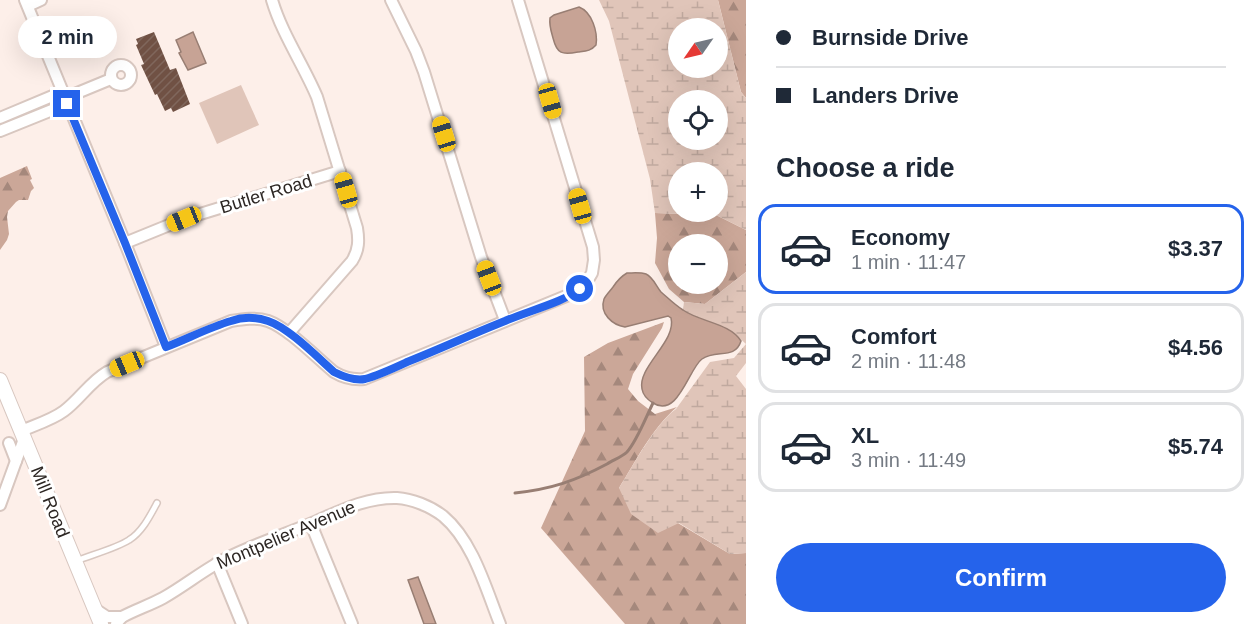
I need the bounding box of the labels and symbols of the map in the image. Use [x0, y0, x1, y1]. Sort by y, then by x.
callout: 2 min [17, 17, 116, 59]
north arrow [668, 18, 728, 78]
car [536, 81, 564, 121]
route end [53, 90, 80, 117]
car [430, 114, 458, 154]
car [332, 170, 360, 210]
street label: Butler Road [218, 171, 314, 217]
car [566, 186, 594, 226]
car [164, 204, 204, 234]
car [474, 258, 504, 298]
route start [566, 275, 593, 302]
car [107, 349, 147, 379]
street label: Mill Road [27, 463, 73, 541]
street label: Montpelier Avenue [214, 497, 358, 573]

